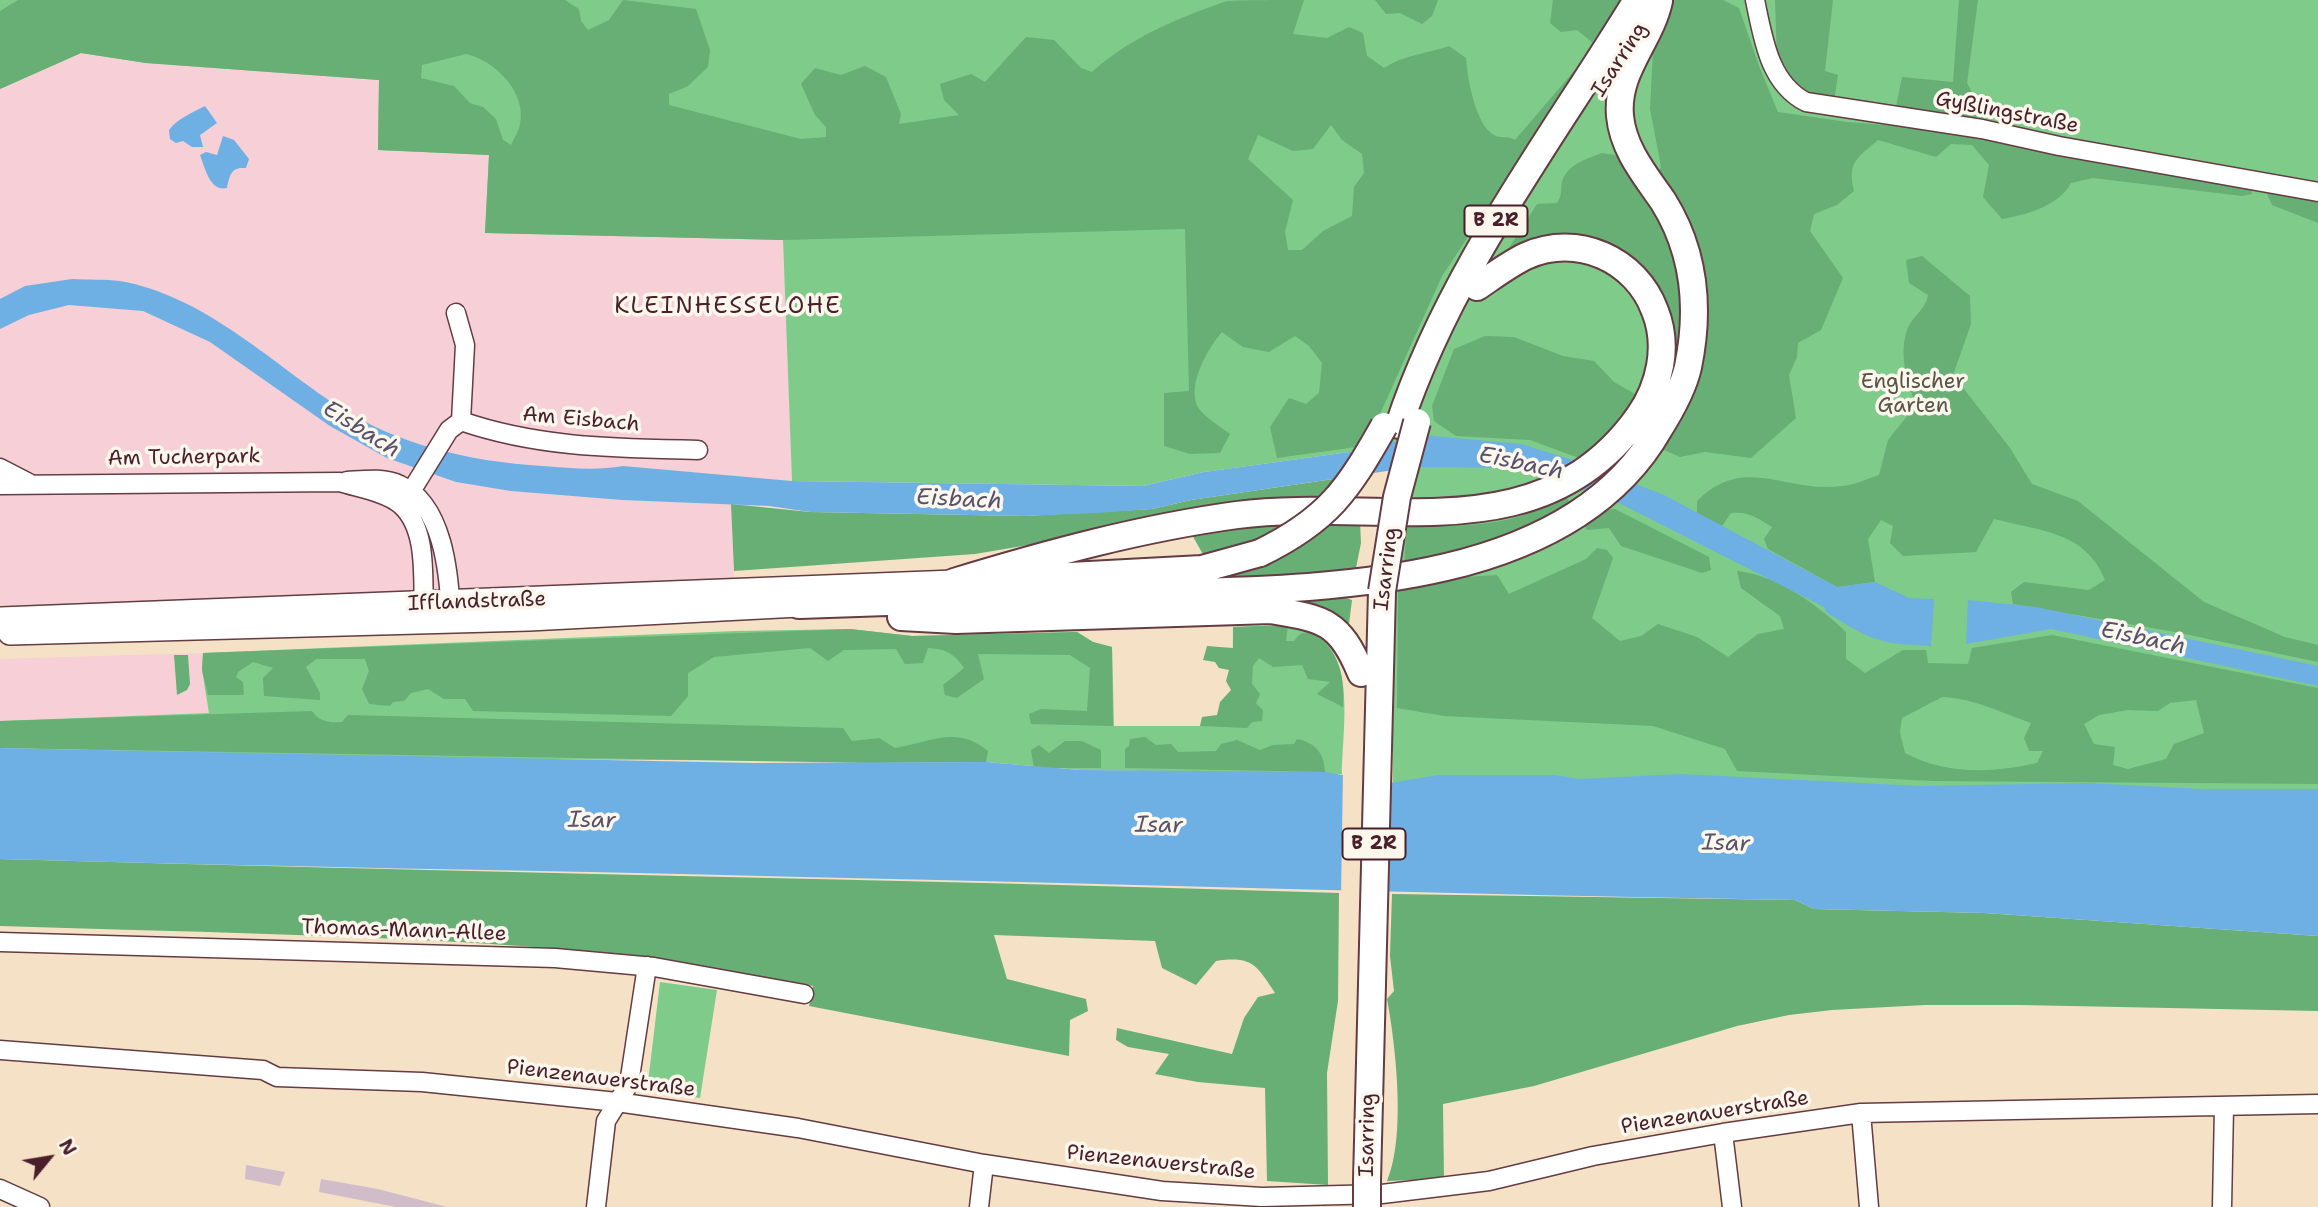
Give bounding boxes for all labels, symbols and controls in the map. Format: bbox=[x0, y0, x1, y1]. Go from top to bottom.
street label: Isarring bbox=[1587, 18, 1653, 102]
street label: Gyßlingstraße bbox=[1933, 87, 2081, 139]
road number: B 2R bbox=[1464, 206, 1528, 236]
district label: KLEINHESSELOHE bbox=[616, 293, 840, 321]
park label: Englischer Garten bbox=[1861, 370, 1965, 420]
water label: Eisbach bbox=[317, 396, 405, 464]
street label: Am Eisbach bbox=[521, 402, 641, 438]
water label: Eisbach bbox=[1476, 442, 1566, 486]
street label: Am Tucherpark bbox=[107, 444, 261, 472]
water label: Eisbach bbox=[915, 484, 1003, 516]
street label: Isarring bbox=[1369, 526, 1405, 612]
street label: Ifflandstraße bbox=[407, 587, 547, 617]
water label: Eisbach bbox=[2098, 617, 2188, 661]
water label: Isar bbox=[568, 807, 616, 835]
water label: Isar bbox=[1135, 812, 1183, 840]
road number: B 2R bbox=[1342, 828, 1406, 860]
water label: Isar bbox=[1701, 829, 1751, 859]
street label: Thomas-Mann-Allee bbox=[301, 915, 507, 947]
street label: Pienzenauerstraße bbox=[505, 1055, 697, 1103]
street label: Pienzenauerstraße bbox=[1619, 1086, 1811, 1140]
street label: Isarring bbox=[1355, 1093, 1381, 1177]
north arrow bbox=[14, 1123, 84, 1193]
text: N bbox=[53, 1134, 82, 1160]
street label: Pienzenauerstraße bbox=[1065, 1141, 1257, 1185]

